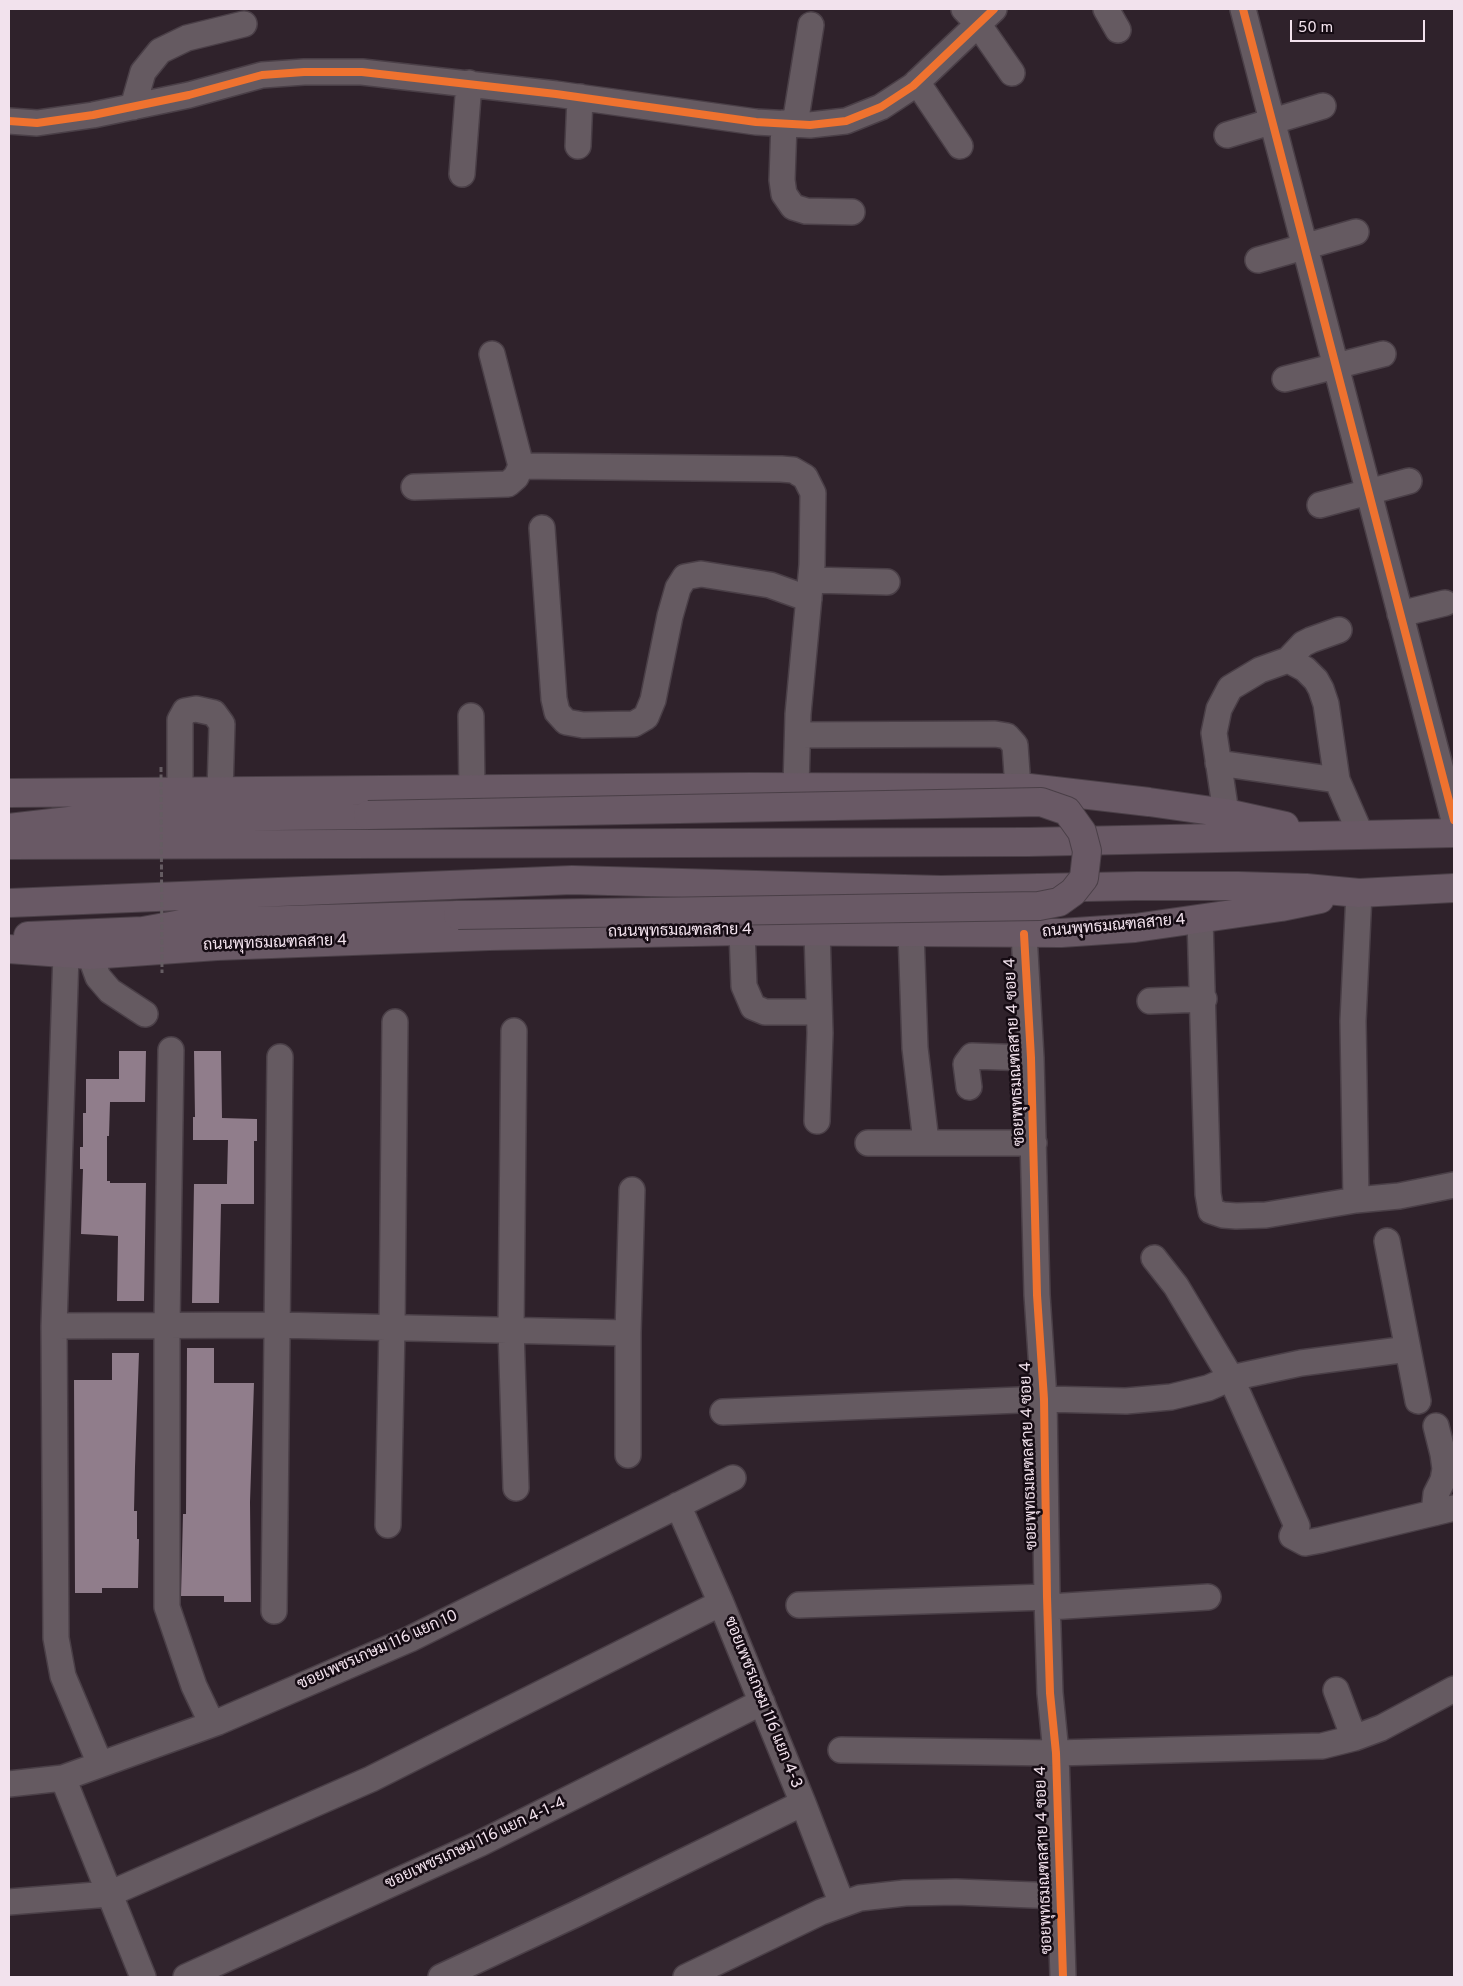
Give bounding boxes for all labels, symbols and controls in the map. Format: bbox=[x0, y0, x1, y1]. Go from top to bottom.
scale bar bbox=[1293, 10, 1428, 42]
text: 50 m bbox=[1298, 19, 1333, 38]
street label: ถนนพุทธมณฑลสาย 4 bbox=[1041, 911, 1187, 943]
street label: ถนนพุทธมณฑลสาย 4 bbox=[608, 921, 752, 943]
street label: ถนนพุทธมณฑลสาย 4 bbox=[203, 932, 347, 956]
street label: ซอยพุทธมณฑลสาย 4 ซอย 4 bbox=[1001, 957, 1031, 1147]
street label: ซอยพุทธมณฑลสาย 4 ซอย 4 bbox=[1017, 1361, 1043, 1551]
street label: ซอยเพชรเกษม 116 แยก 10 bbox=[295, 1607, 461, 1695]
street label: ซอยเพชรเกษม 116 แยก 4-3 bbox=[719, 1614, 805, 1792]
street label: ซอยพุทธมณฑลสาย 4 ซอย 4 bbox=[1032, 1765, 1058, 1955]
street label: ซอยเพชรเกษม 116 แยก 4-1-4 bbox=[383, 1794, 569, 1894]

